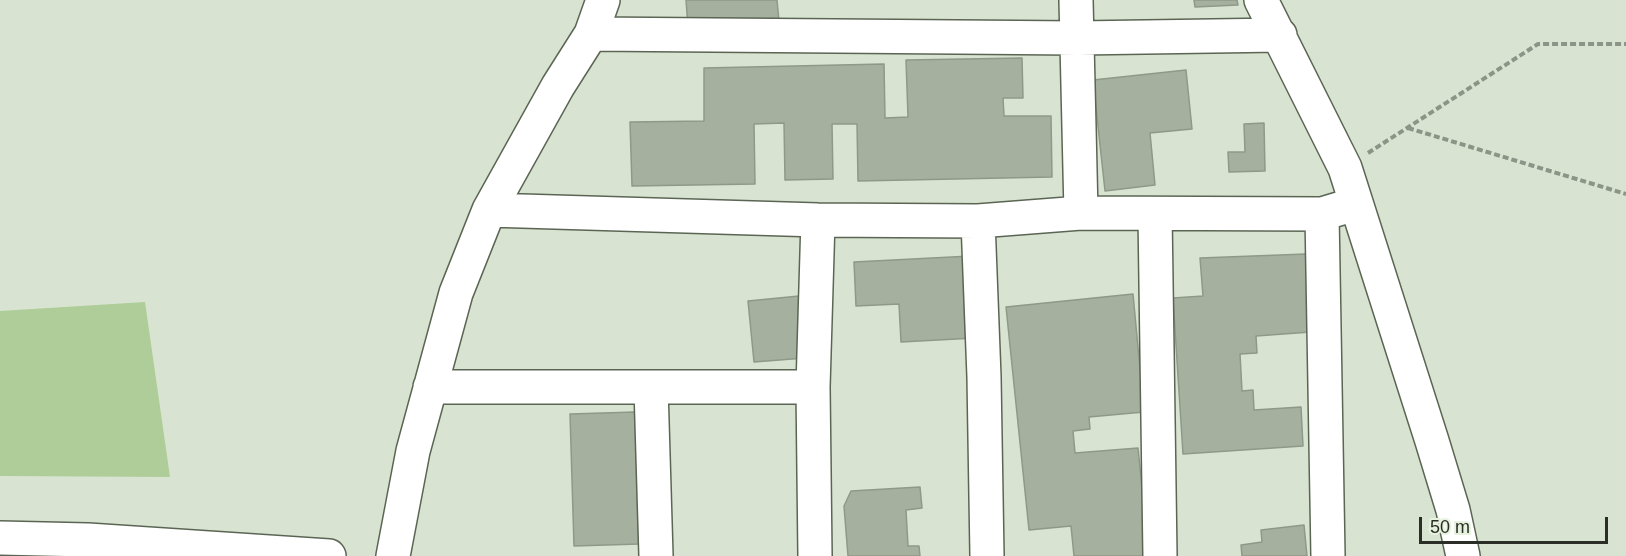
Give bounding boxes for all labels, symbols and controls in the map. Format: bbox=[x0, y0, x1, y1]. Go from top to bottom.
scale bar bbox=[1422, 505, 1611, 543]
text: 50 m bbox=[1430, 517, 1470, 537]

